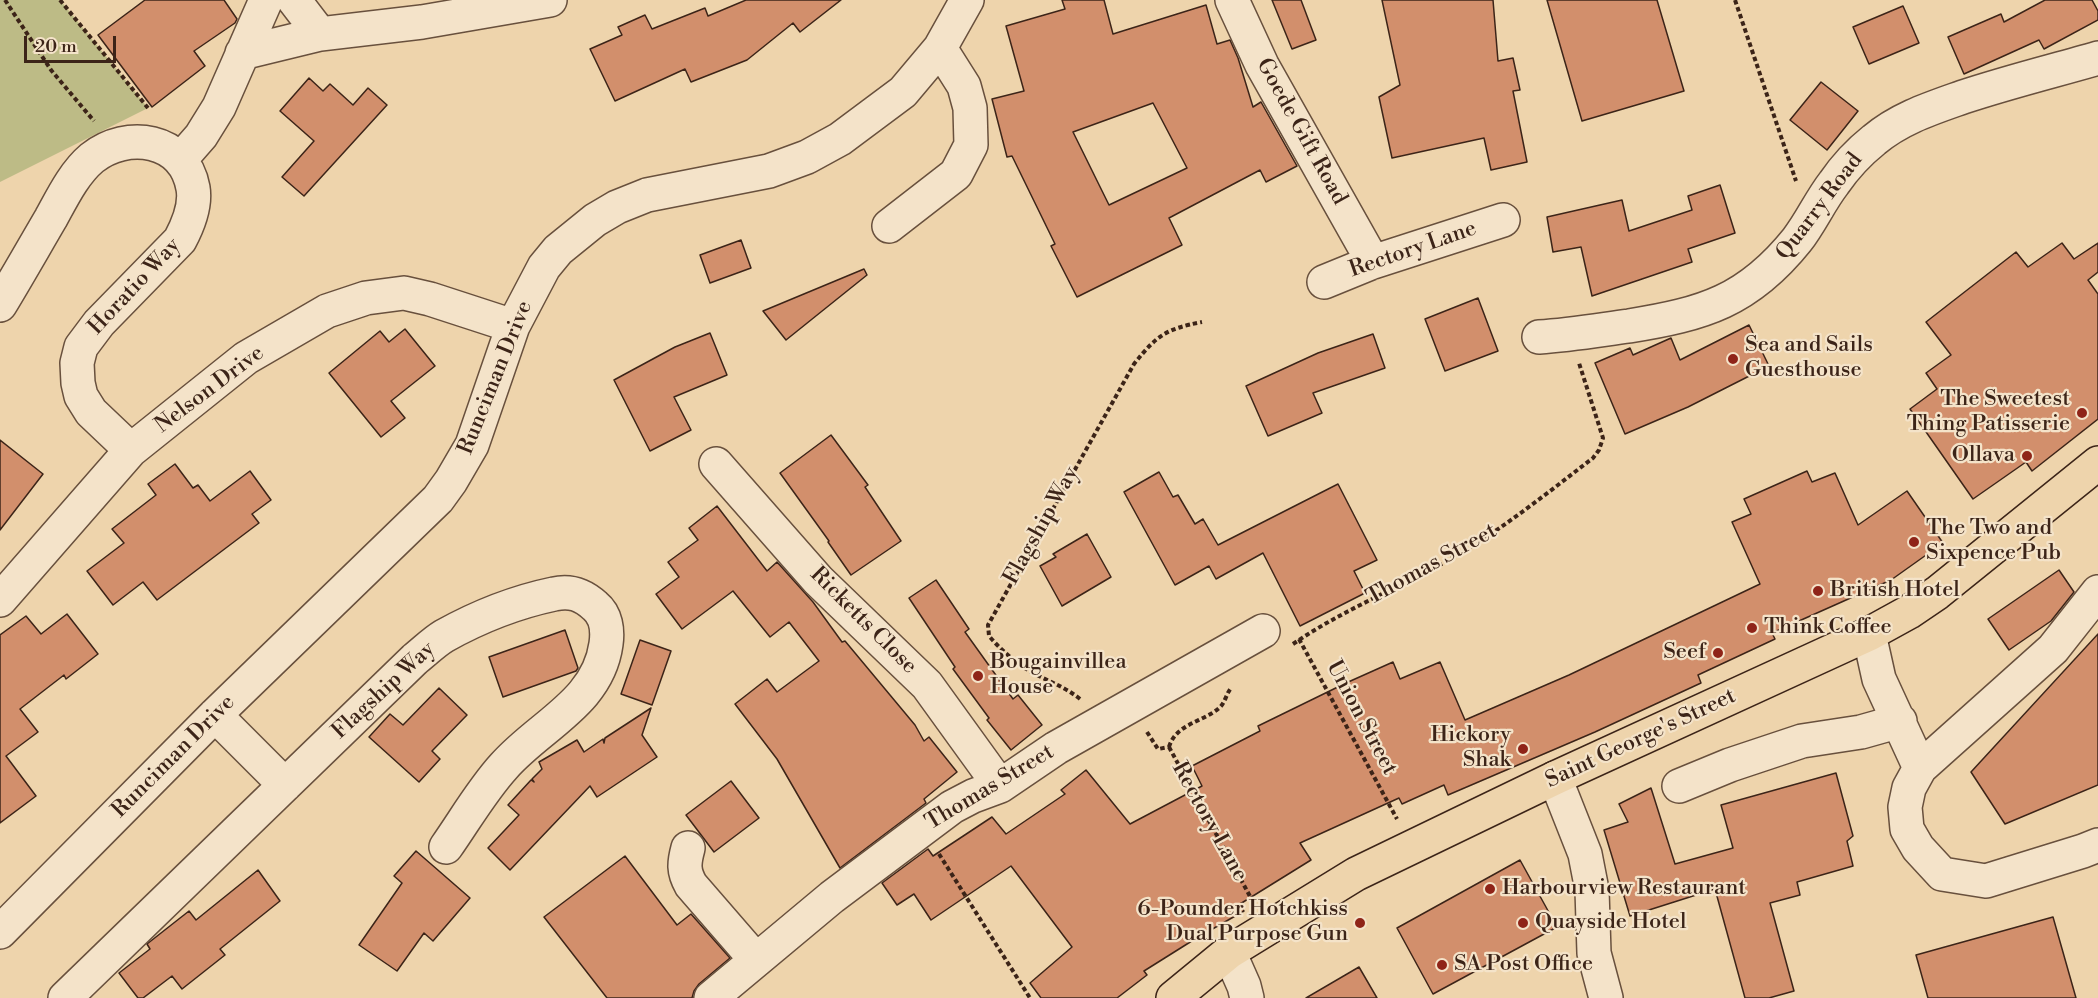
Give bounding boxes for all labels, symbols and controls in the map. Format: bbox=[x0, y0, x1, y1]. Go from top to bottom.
scale bar bbox=[27, 24, 118, 62]
text: 20 m bbox=[35, 35, 77, 58]
street label: Goede Gift Road bbox=[1250, 54, 1352, 210]
street label: Quarry Road bbox=[1771, 148, 1869, 266]
street label: Rectory Lane bbox=[1346, 216, 1480, 284]
street label: Horatio Way bbox=[84, 233, 186, 341]
street label: Runciman Drive bbox=[453, 297, 539, 459]
place label: Sea and Sails Guesthouse bbox=[1745, 333, 1873, 384]
street label: Nelson Drive bbox=[150, 341, 270, 439]
marker: Sea and Sails Guesthouse bbox=[1726, 352, 1740, 366]
place label: The Sweetest Thing Patisserie bbox=[1907, 387, 2070, 439]
marker: The Sweetest Thing Patisserie bbox=[2075, 406, 2089, 420]
place label: Ollava bbox=[1952, 443, 2015, 469]
marker: Ollava bbox=[2020, 449, 2034, 463]
street label: Flagship Way bbox=[999, 462, 1085, 590]
place label: The Two and Sixpence Pub bbox=[1926, 516, 2061, 568]
street label: Thomas Street bbox=[1362, 518, 1502, 612]
marker: The Two and Sixpence Pub bbox=[1907, 535, 1921, 549]
street label: Ricketts Close bbox=[804, 562, 922, 680]
place label: British Hotel bbox=[1830, 578, 1960, 604]
marker: British Hotel bbox=[1811, 584, 1825, 598]
place label: Think Coffee bbox=[1764, 615, 1892, 641]
marker: Think Coffee bbox=[1745, 621, 1759, 635]
street label: Flagship Way bbox=[327, 637, 441, 745]
place label: Seef bbox=[1663, 640, 1706, 666]
marker: Seef bbox=[1711, 646, 1725, 660]
place label: Bougainvillea House bbox=[990, 650, 1127, 702]
street label: Union Street bbox=[1320, 656, 1402, 780]
marker: Bougainvillea House bbox=[971, 669, 985, 683]
street label: Saint George's Street bbox=[1542, 683, 1740, 795]
street label: Runciman Drive bbox=[107, 690, 241, 824]
place label: Hickory Shak bbox=[1430, 723, 1511, 774]
street label: Thomas Street bbox=[921, 739, 1059, 837]
marker: Hickory Shak bbox=[1516, 742, 1530, 756]
street label: Rectory Lane bbox=[1165, 758, 1253, 886]
place label: Harbourview Restaurant bbox=[1502, 876, 1746, 902]
marker: Harbourview Restaurant bbox=[1483, 882, 1497, 896]
place label: 6-Pounder Hotchkiss Dual Purpose Gun bbox=[1137, 897, 1348, 948]
place label: Quayside Hotel bbox=[1535, 910, 1686, 936]
marker: 6-Pounder Hotchkiss Dual Purpose Gun bbox=[1353, 916, 1367, 930]
marker: Quayside Hotel bbox=[1516, 916, 1530, 930]
place label: SA Post Office bbox=[1454, 952, 1593, 978]
marker: SA Post Office bbox=[1435, 958, 1449, 972]

